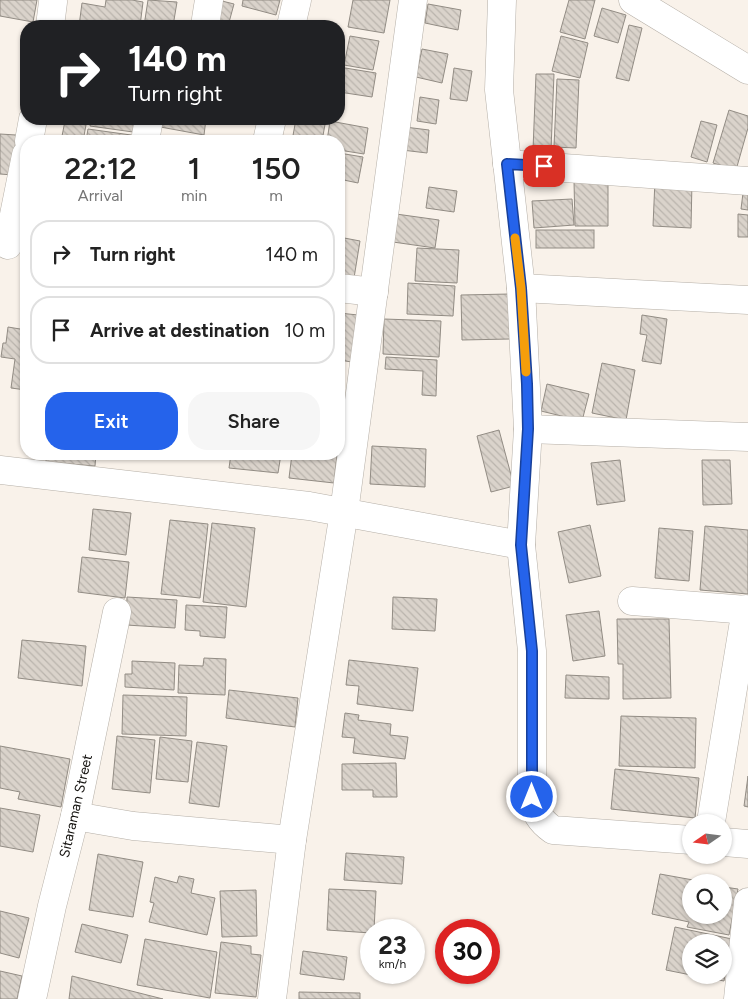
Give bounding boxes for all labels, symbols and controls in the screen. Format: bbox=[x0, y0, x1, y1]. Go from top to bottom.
text: 140 m bbox=[128, 38, 226, 80]
icon: right bbox=[45, 40, 110, 105]
text: Turn right bbox=[128, 80, 223, 107]
pin bbox=[523, 145, 565, 187]
text: 22:12 bbox=[64, 150, 137, 187]
text: 1 bbox=[188, 150, 200, 187]
text: 150 bbox=[251, 150, 301, 187]
icon: arrive bbox=[530, 152, 558, 180]
text: Arrival bbox=[78, 186, 123, 205]
text: min bbox=[181, 186, 207, 205]
text: m bbox=[269, 186, 283, 205]
icon: right bbox=[47, 240, 75, 268]
text: Turn right bbox=[90, 243, 176, 266]
text: 140 m bbox=[265, 243, 318, 266]
icon: arrive bbox=[47, 316, 75, 344]
text: Arrive at destination bbox=[90, 319, 269, 342]
text: 10 m bbox=[284, 319, 325, 342]
button: Exit bbox=[45, 392, 178, 450]
button: Share bbox=[188, 392, 320, 450]
street label: Sitaraman Street bbox=[56, 753, 96, 859]
position arrow bbox=[505, 770, 557, 822]
north arrow bbox=[682, 814, 732, 864]
map controls bbox=[682, 814, 732, 984]
button: search bbox=[682, 874, 732, 924]
speed limit sign: 30 bbox=[435, 919, 500, 984]
text: 23 bbox=[378, 930, 407, 960]
button: layers bbox=[682, 934, 732, 984]
text: km/h bbox=[379, 957, 406, 971]

